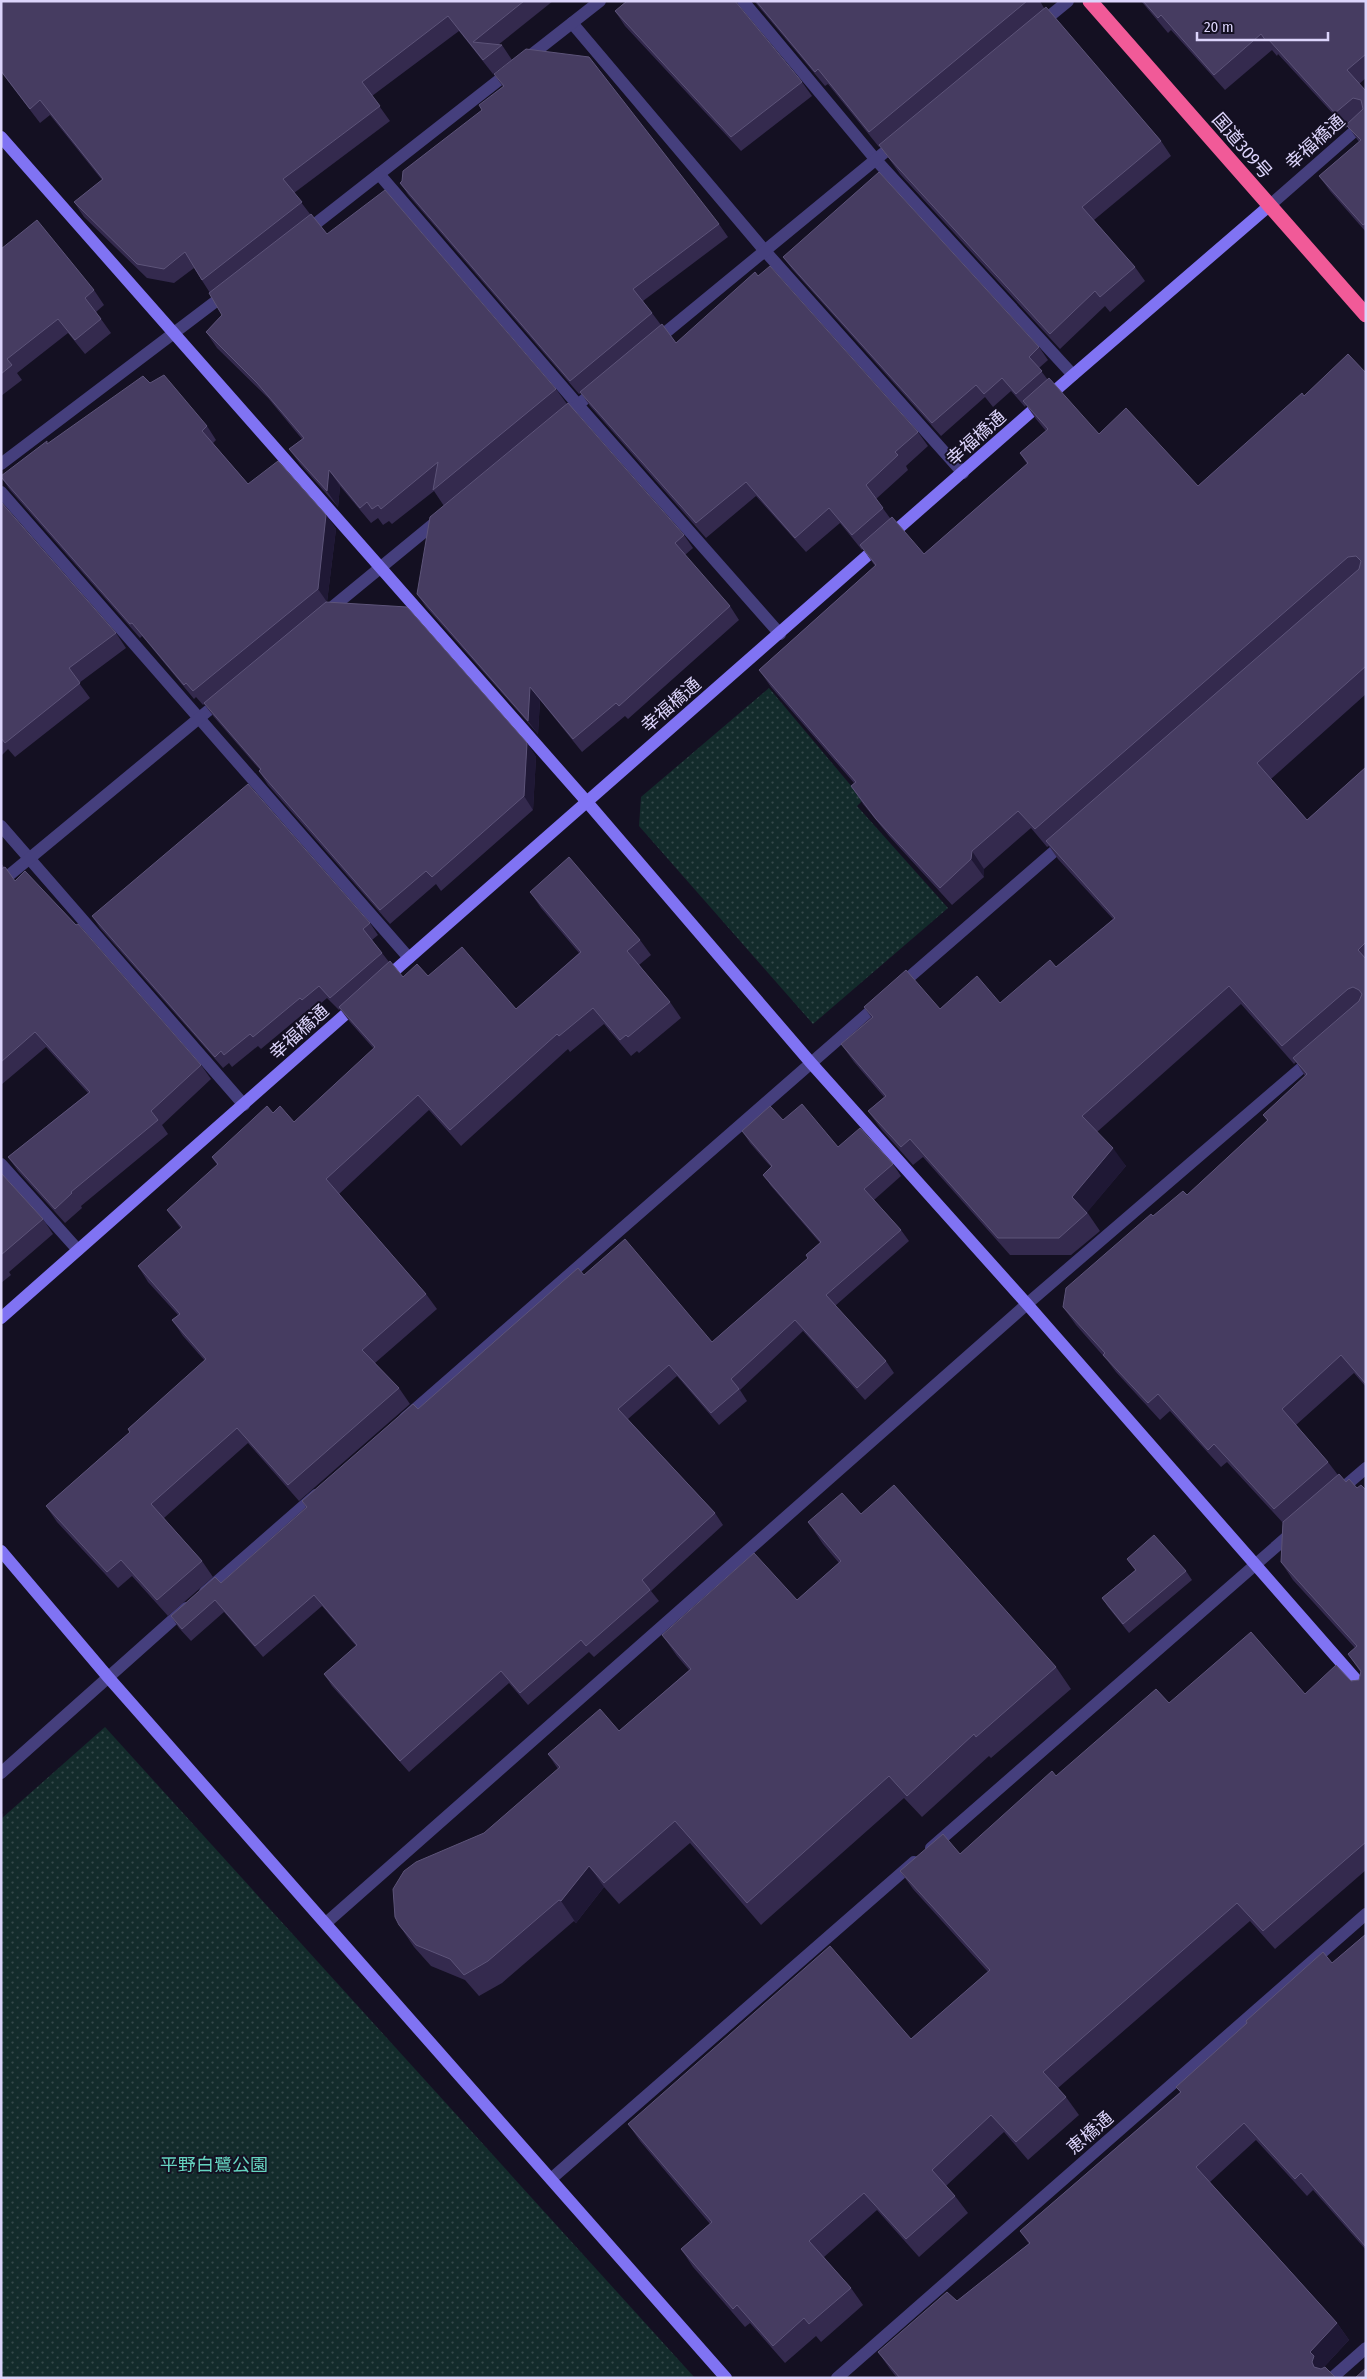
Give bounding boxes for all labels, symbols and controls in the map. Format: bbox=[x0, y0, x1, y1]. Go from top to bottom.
scale bar bbox=[1197, 10, 1328, 42]
text: 20 m bbox=[1204, 18, 1234, 36]
street label: 国道309号 bbox=[1207, 109, 1277, 183]
street label: 幸福橋通 bbox=[1281, 110, 1349, 174]
street label: 幸福橋通 bbox=[942, 406, 1010, 470]
street label: 幸福橋通 bbox=[637, 673, 705, 737]
street label: 幸福橋通 bbox=[265, 1000, 333, 1064]
street label: 恵橋通 bbox=[1062, 2107, 1118, 2159]
park label: 平野白鷺公園 bbox=[160, 2154, 268, 2176]

